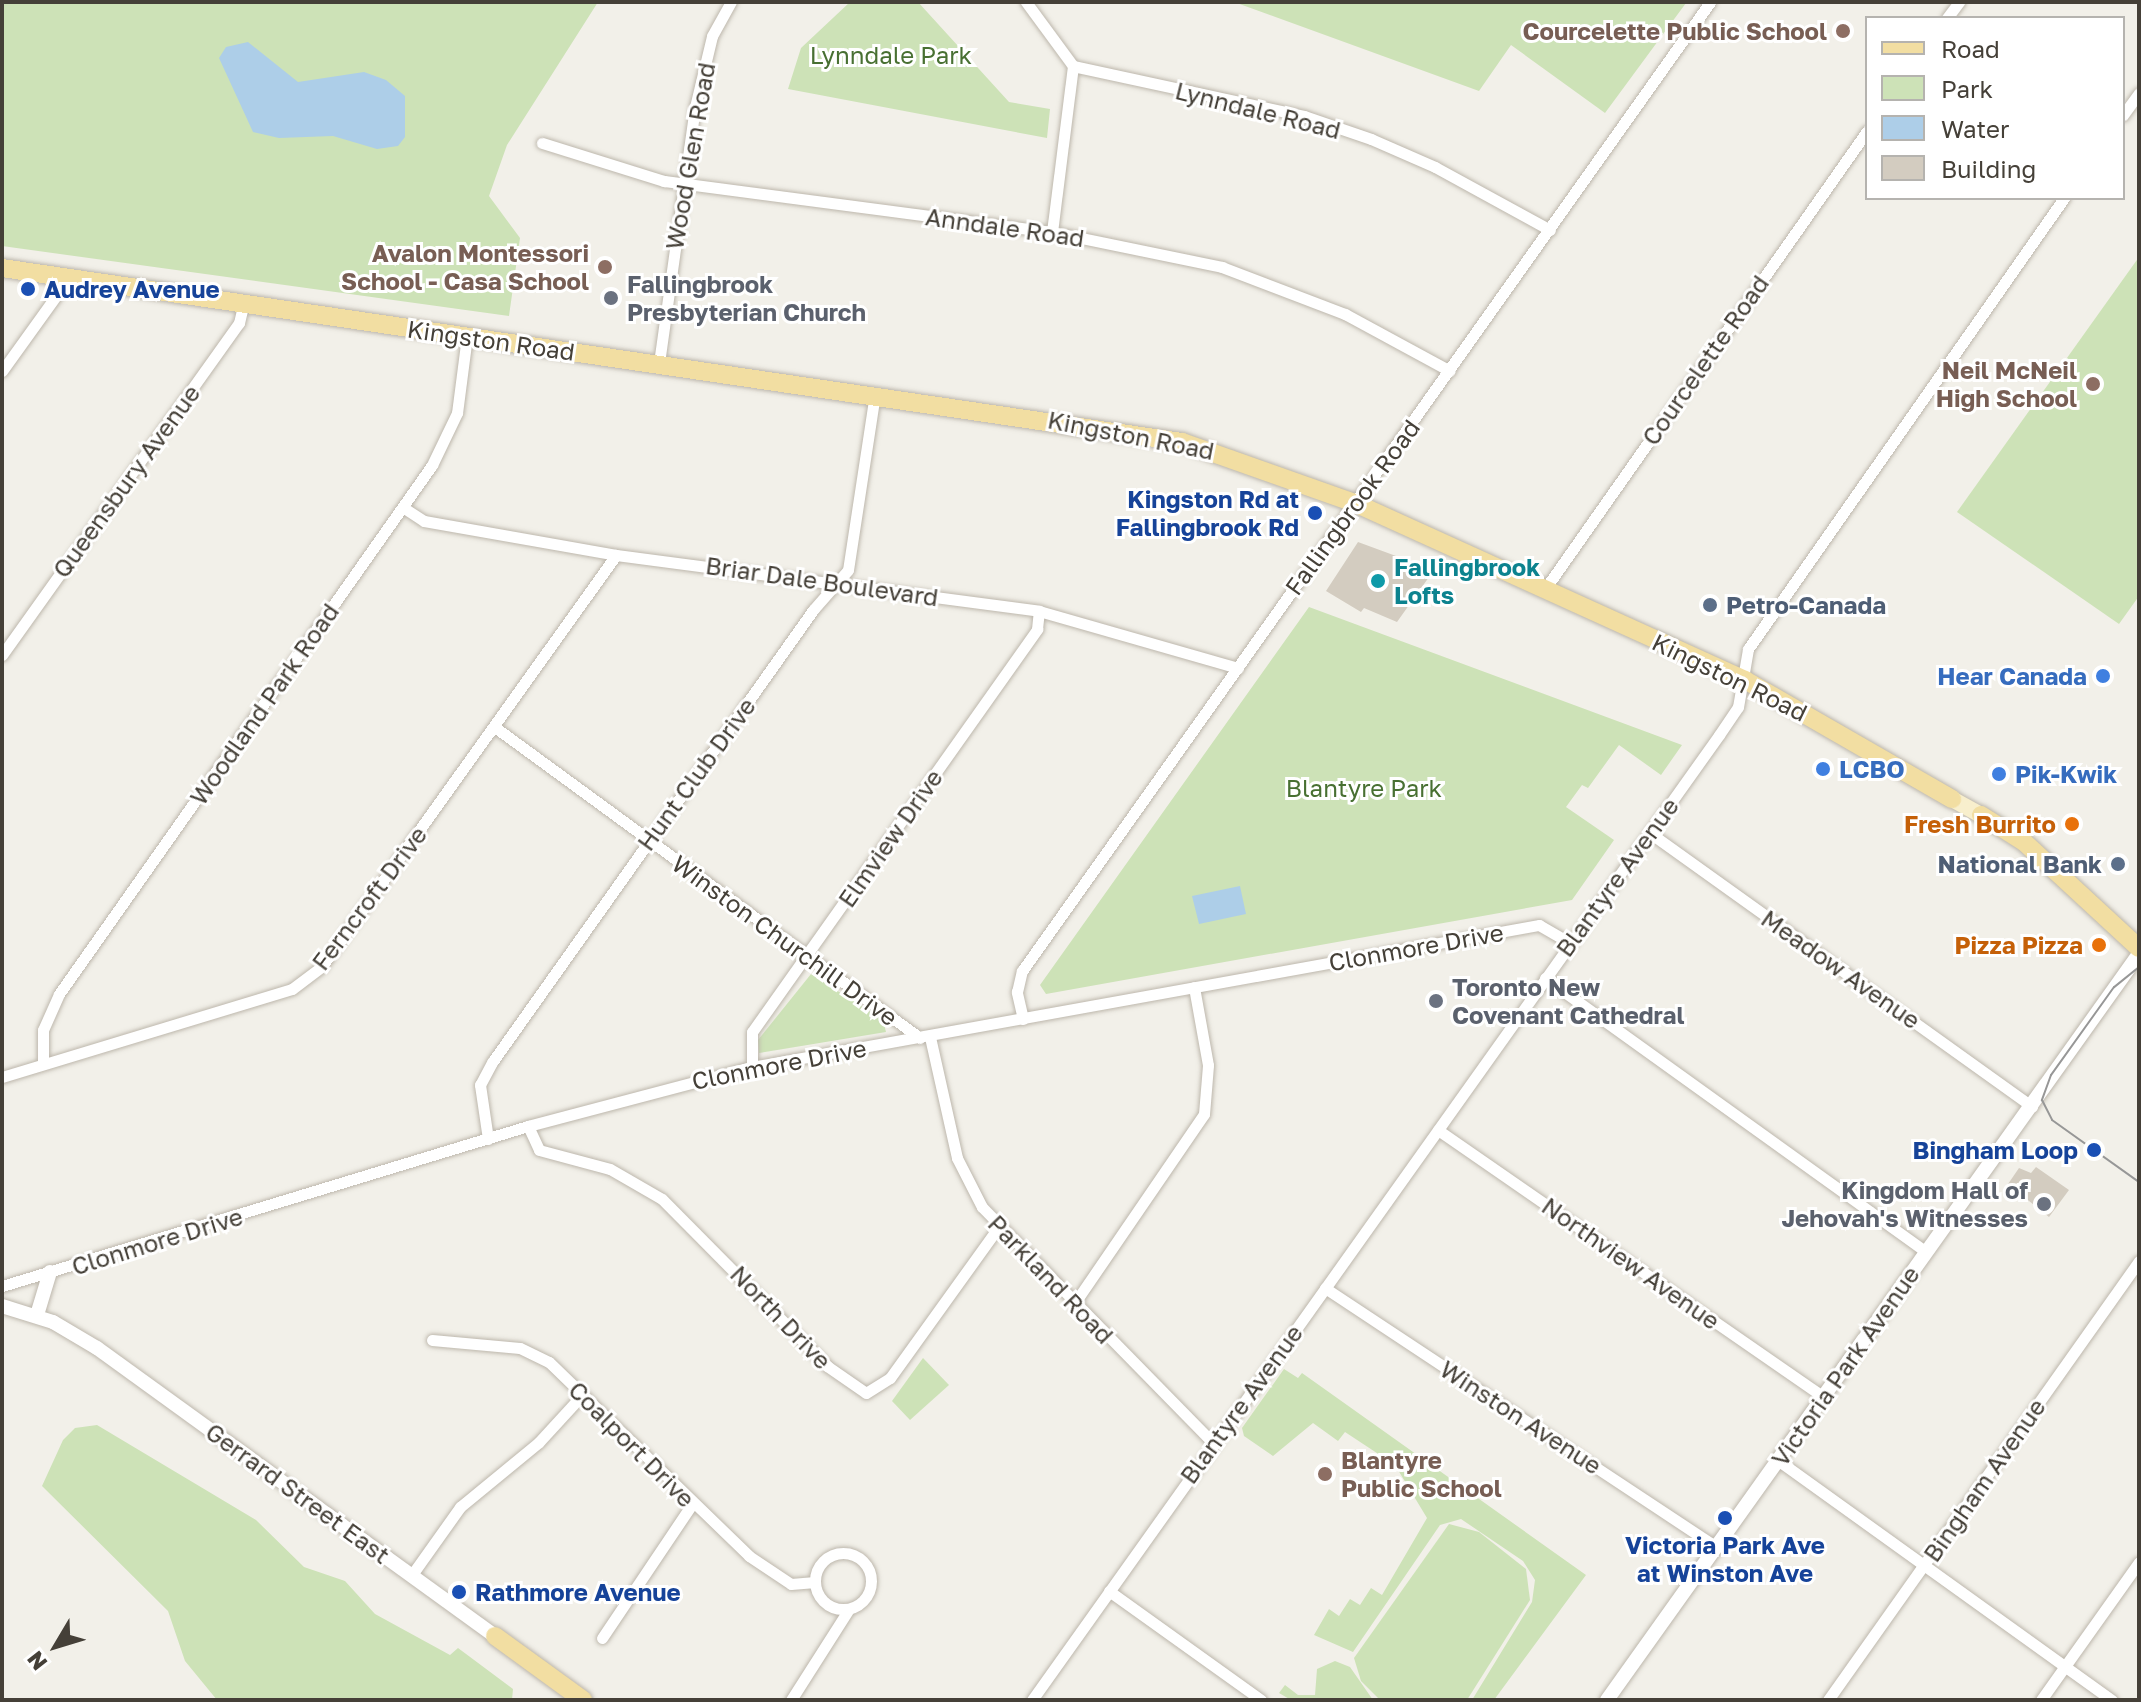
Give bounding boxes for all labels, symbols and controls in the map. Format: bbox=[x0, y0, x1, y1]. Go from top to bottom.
legend bbox=[1865, 16, 2125, 200]
place label: Courcelette Public School bbox=[1522, 17, 1827, 45]
marker: Courcelette Public School bbox=[1834, 22, 1852, 40]
text: Road bbox=[1941, 34, 2000, 63]
park label: Lynndale Park bbox=[810, 41, 972, 69]
street label: Wood Glen Road bbox=[659, 60, 721, 252]
text: Park bbox=[1941, 74, 1993, 103]
street label: Lynndale Road bbox=[1172, 76, 1344, 144]
text: Water bbox=[1941, 114, 2009, 143]
text: Building bbox=[1941, 154, 2036, 183]
street label: Anndale Road bbox=[924, 202, 1086, 252]
place label: Avalon Montessori School - Casa School bbox=[341, 239, 589, 295]
marker: Avalon Montessori School - Casa School bbox=[596, 258, 614, 276]
place label: Fallingbrook Presbyterian Church bbox=[627, 270, 866, 326]
street label: Courcelette Road bbox=[1636, 270, 1774, 450]
place label: Audrey Avenue bbox=[44, 275, 220, 303]
marker: Audrey Avenue bbox=[19, 280, 37, 298]
marker: Fallingbrook Presbyterian Church bbox=[602, 289, 620, 307]
street label: Kingston Road bbox=[405, 314, 577, 366]
place label: Neil McNeil High School bbox=[1936, 356, 2077, 412]
marker: Neil McNeil High School bbox=[2084, 375, 2102, 393]
street label: Queensbury Avenue bbox=[46, 379, 206, 583]
street label: Kingston Road bbox=[1045, 405, 1217, 465]
street label: Fallingbrook Road bbox=[1279, 414, 1425, 600]
place label: Kingston Rd at Fallingbrook Rd bbox=[1116, 485, 1299, 541]
marker: Kingston Rd at Fallingbrook Rd bbox=[1306, 504, 1324, 522]
street label: Briar Dale Boulevard bbox=[704, 550, 940, 612]
place label: Fallingbrook Lofts bbox=[1394, 553, 1540, 609]
marker: Fallingbrook Lofts bbox=[1369, 572, 1387, 590]
place label: Petro-Canada bbox=[1726, 591, 1886, 619]
marker: Petro-Canada bbox=[1701, 596, 1719, 614]
street label: Woodland Park Road bbox=[184, 598, 344, 810]
street label: Kingston Road bbox=[1648, 627, 1812, 727]
place label: Hear Canada bbox=[1937, 662, 2087, 690]
marker: Hear Canada bbox=[2094, 667, 2112, 685]
street label: Hunt Club Drive bbox=[631, 692, 761, 856]
place label: LCBO bbox=[1839, 755, 1905, 783]
marker: LCBO bbox=[1814, 760, 1832, 778]
place label: Pik-Kwik bbox=[2015, 760, 2117, 788]
street label: Elmview Drive bbox=[832, 764, 948, 912]
marker: Pik-Kwik bbox=[1990, 765, 2008, 783]
park label: Blantyre Park bbox=[1286, 774, 1442, 802]
street label: Blantyre Avenue bbox=[1550, 792, 1684, 962]
place label: Fresh Burrito bbox=[1904, 810, 2056, 838]
marker: Fresh Burrito bbox=[2063, 815, 2081, 833]
street label: Ferncroft Drive bbox=[306, 820, 432, 976]
street label: Winston Churchill Drive bbox=[667, 849, 903, 1031]
place label: National Bank bbox=[1938, 850, 2102, 878]
marker: National Bank bbox=[2109, 855, 2127, 873]
street label: Meadow Avenue bbox=[1756, 904, 1926, 1034]
street label: Clonmore Drive bbox=[1326, 917, 1506, 977]
place label: Pizza Pizza bbox=[1954, 931, 2083, 959]
marker: Pizza Pizza bbox=[2090, 936, 2108, 954]
place label: Toronto New Covenant Cathedral bbox=[1452, 973, 1685, 1029]
marker: Toronto New Covenant Cathedral bbox=[1427, 992, 1445, 1010]
street label: Clonmore Drive bbox=[689, 1033, 869, 1095]
place label: Bingham Loop bbox=[1913, 1136, 2078, 1164]
marker: Bingham Loop bbox=[2085, 1141, 2103, 1159]
place label: Kingdom Hall of Jehovah's Witnesses bbox=[1781, 1176, 2028, 1232]
street label: Northview Avenue bbox=[1537, 1191, 1725, 1335]
marker: Kingdom Hall of Jehovah's Witnesses bbox=[2035, 1195, 2053, 1213]
street label: Clonmore Drive bbox=[68, 1201, 246, 1281]
street label: Parkland Road bbox=[982, 1209, 1120, 1349]
street label: North Drive bbox=[725, 1259, 837, 1375]
street label: Victoria Park Avenue bbox=[1765, 1260, 1925, 1472]
street label: Blantyre Avenue bbox=[1174, 1319, 1308, 1489]
street label: Winston Avenue bbox=[1435, 1354, 1607, 1480]
street label: Coalport Drive bbox=[563, 1375, 701, 1513]
street label: Bingham Avenue bbox=[1917, 1393, 2051, 1567]
street label: Gerrard Street East bbox=[201, 1417, 395, 1569]
place label: Blantyre Public School bbox=[1341, 1446, 1502, 1502]
marker: Blantyre Public School bbox=[1316, 1465, 1334, 1483]
marker: Victoria Park Ave at Winston Ave bbox=[1716, 1509, 1734, 1527]
place label: Victoria Park Ave at Winston Ave bbox=[1625, 1531, 1825, 1587]
place label: Rathmore Avenue bbox=[475, 1578, 681, 1606]
marker: Rathmore Avenue bbox=[450, 1583, 468, 1601]
north arrow bbox=[16, 1606, 96, 1686]
text: N bbox=[21, 1646, 52, 1676]

